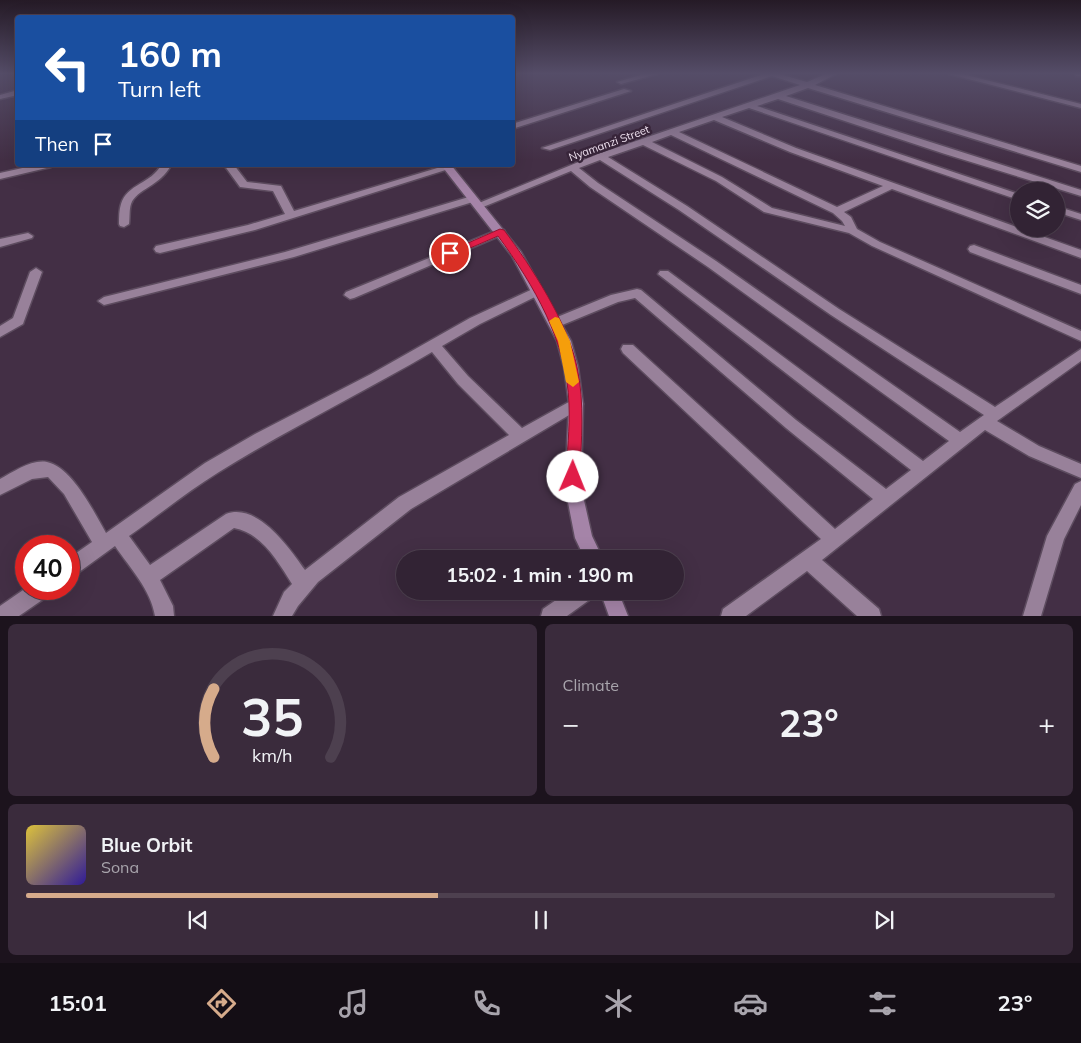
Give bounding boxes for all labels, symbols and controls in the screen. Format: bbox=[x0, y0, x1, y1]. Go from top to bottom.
text: 160 m bbox=[118, 32, 222, 76]
icon: left bbox=[35, 35, 100, 100]
text: Turn left bbox=[118, 75, 201, 103]
street label: Nyamanzi Street bbox=[567, 122, 651, 164]
icon: arrive bbox=[89, 130, 117, 158]
text: Then bbox=[35, 132, 79, 156]
map controls bbox=[1010, 182, 1065, 237]
button: layers bbox=[1010, 182, 1065, 237]
pin bbox=[429, 232, 471, 274]
icon: arrive bbox=[436, 239, 464, 267]
position arrow bbox=[546, 450, 598, 502]
speed limit sign: 40 bbox=[15, 535, 80, 600]
text: 15:02 · 1 min · 190 m bbox=[446, 563, 634, 587]
text: Climate bbox=[563, 675, 619, 695]
text: 35 bbox=[241, 684, 303, 749]
text: 23° bbox=[779, 699, 839, 747]
text: − bbox=[563, 706, 579, 741]
text: + bbox=[1038, 706, 1055, 741]
text: km/h bbox=[252, 744, 292, 766]
text: Blue Orbit bbox=[101, 833, 192, 857]
text: Sona bbox=[101, 857, 139, 877]
icon: previous bbox=[184, 906, 212, 934]
icon: pause bbox=[527, 906, 555, 934]
icon: next bbox=[870, 906, 898, 934]
icon: directions bbox=[204, 986, 239, 1021]
icon: music bbox=[336, 986, 371, 1021]
icon: phone bbox=[469, 986, 504, 1021]
icon: climate bbox=[601, 986, 636, 1021]
icon: car bbox=[733, 986, 768, 1021]
icon: filters bbox=[865, 986, 900, 1021]
text: 15:01 bbox=[49, 989, 107, 1017]
text: 23° bbox=[998, 989, 1032, 1017]

